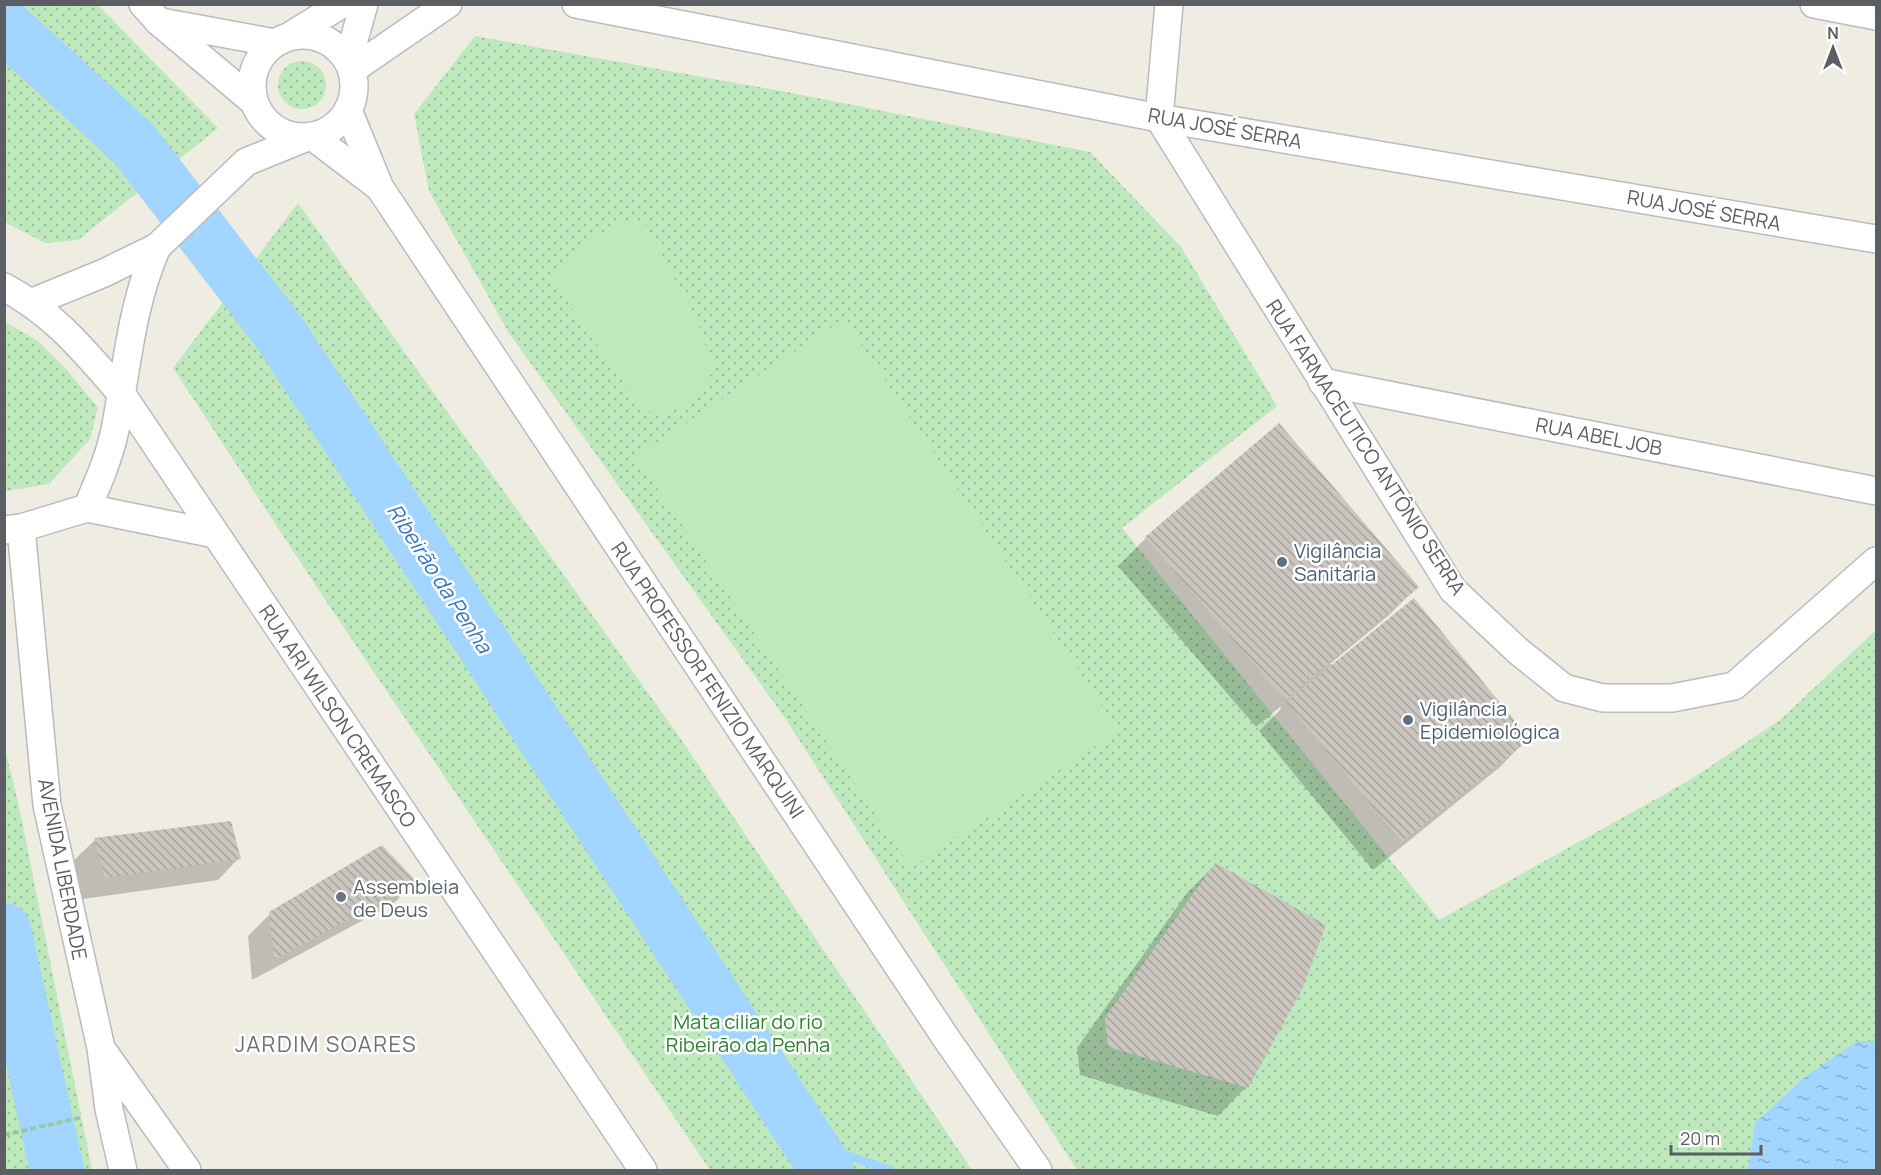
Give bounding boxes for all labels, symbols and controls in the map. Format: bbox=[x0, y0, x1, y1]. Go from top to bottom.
north arrow bbox=[1803, 18, 1863, 78]
text: N bbox=[1827, 22, 1839, 44]
street label: RUA JOSÉ SERRA bbox=[1146, 101, 1304, 155]
street label: RUA JOSÉ SERRA bbox=[1625, 183, 1783, 237]
street label: RUA FARMACEUTICO ANTÔNIO SERRA bbox=[1260, 294, 1472, 600]
street label: RUA ABEL JOB bbox=[1533, 411, 1665, 461]
water label: Ribeirão da Penha bbox=[381, 498, 499, 659]
street label: RUA PROFESSOR FENIZIO MARQUINI bbox=[605, 537, 811, 823]
place label: Vigilância Sanitária bbox=[1294, 537, 1381, 587]
marker: Vigilância Sanitária bbox=[1275, 555, 1289, 569]
street label: RUA ARI WILSON CREMASCO bbox=[253, 599, 423, 833]
place label: Vigilância Epidemiológica bbox=[1420, 695, 1560, 745]
marker: Vigilância Epidemiológica bbox=[1401, 713, 1415, 727]
street label: AVENIDA LIBERDADE bbox=[32, 776, 94, 962]
place label: Assembleia de Deus bbox=[353, 873, 459, 923]
marker: Assembleia de Deus bbox=[334, 890, 348, 904]
park label: Mata ciliar do rio Ribeirão da Penha bbox=[666, 1008, 830, 1058]
district label: JARDIM SOARES bbox=[235, 1029, 417, 1059]
scale bar bbox=[1671, 1118, 1761, 1156]
text: 20 m bbox=[1680, 1126, 1720, 1150]

